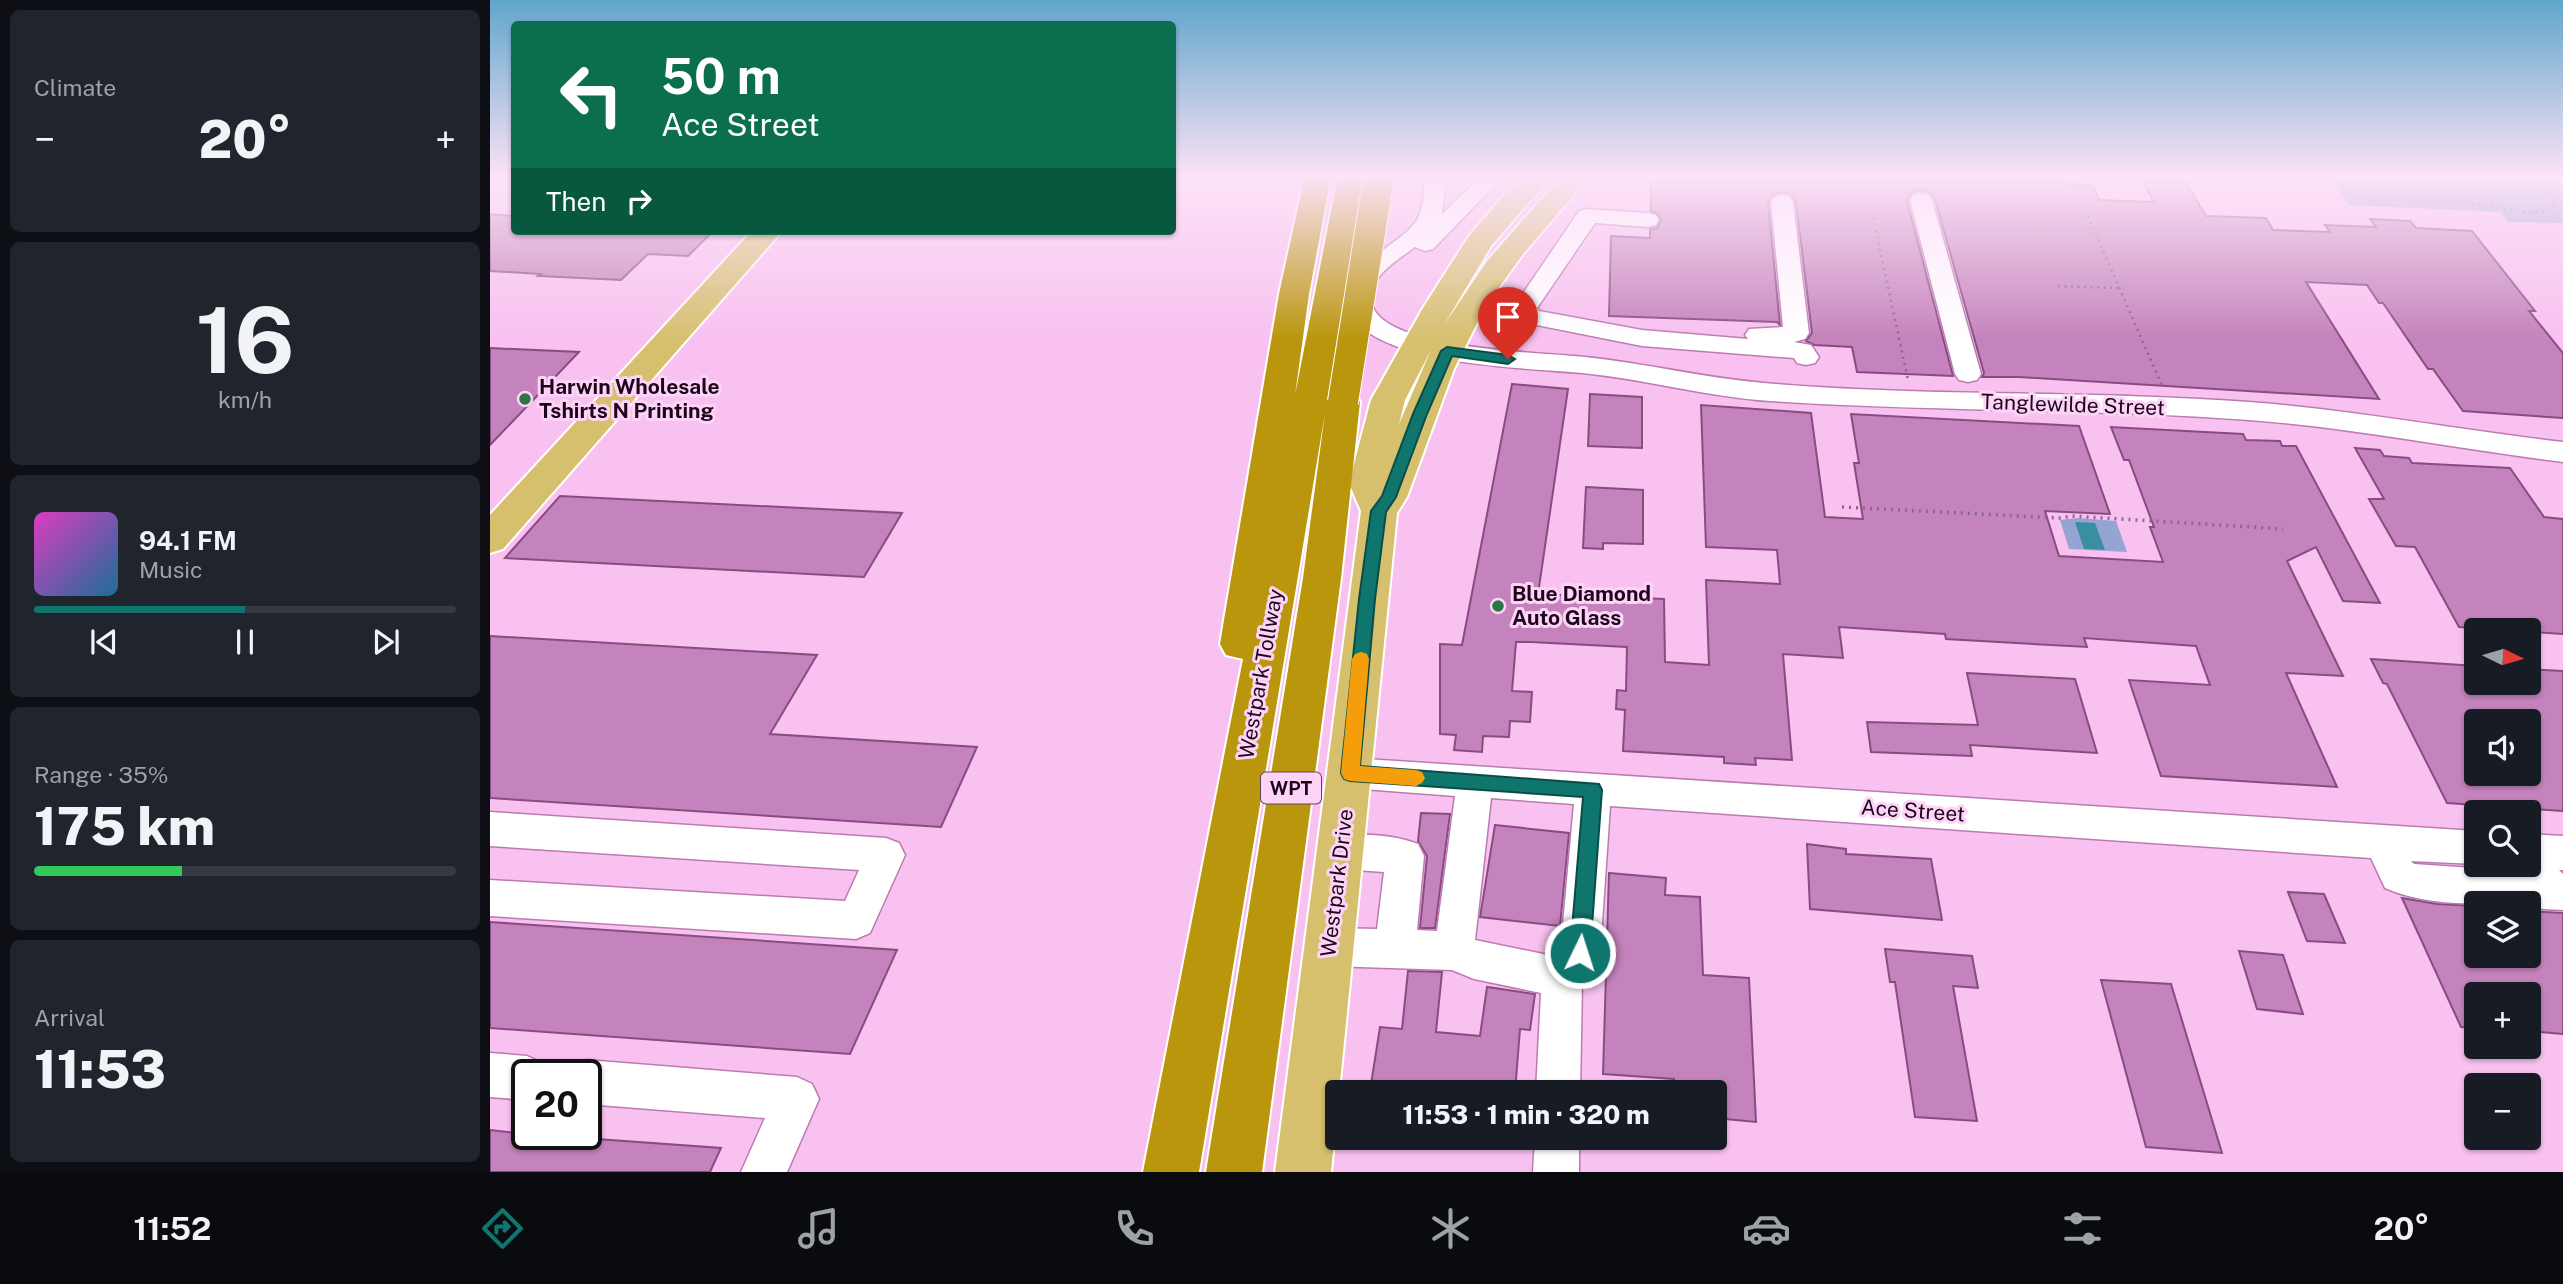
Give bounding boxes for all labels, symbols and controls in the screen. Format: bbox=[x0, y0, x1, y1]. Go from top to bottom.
text: 50 m bbox=[661, 47, 781, 105]
icon: left bbox=[546, 49, 637, 140]
text: Climate bbox=[34, 74, 116, 101]
text: Ace Street bbox=[661, 106, 820, 143]
text: 20° bbox=[198, 109, 292, 170]
text: − bbox=[34, 117, 55, 162]
text: + bbox=[435, 117, 456, 162]
icon: right bbox=[620, 182, 658, 220]
text: Then bbox=[546, 186, 606, 217]
text: 16 bbox=[195, 287, 295, 393]
pin bbox=[1478, 287, 1538, 359]
icon: arrive bbox=[1489, 298, 1527, 336]
place label: Harwin Wholesale Tshirts N Printing bbox=[539, 374, 720, 423]
text: km/h bbox=[218, 386, 272, 413]
street label: Tanglewilde Street bbox=[1981, 389, 2165, 420]
marker: Harwin Wholesale Tshirts N Printing bbox=[517, 391, 533, 407]
text: 94.1 FM bbox=[139, 525, 237, 556]
text: Music bbox=[139, 556, 203, 583]
place label: Blue Diamond Auto Glass bbox=[1512, 581, 1651, 630]
street label: Westpark Tollway bbox=[1233, 587, 1288, 761]
marker: Blue Diamond Auto Glass bbox=[1490, 598, 1506, 614]
north arrow bbox=[2464, 618, 2541, 695]
map controls bbox=[2464, 618, 2541, 1150]
icon: previous bbox=[85, 623, 123, 661]
icon: pause bbox=[226, 623, 264, 661]
icon: next bbox=[367, 623, 405, 661]
button: sound bbox=[2464, 709, 2541, 786]
text: Range · 35% bbox=[34, 761, 168, 788]
road number: WPT bbox=[1261, 772, 1321, 804]
street label: Ace Street bbox=[1860, 794, 1966, 827]
text: 175 km bbox=[34, 796, 215, 857]
button: search bbox=[2464, 800, 2541, 877]
street label: Westpark Drive bbox=[1315, 808, 1358, 958]
button: layers bbox=[2464, 891, 2541, 968]
position arrow bbox=[1543, 916, 1617, 990]
button: + bbox=[2464, 982, 2541, 1059]
text: Arrival bbox=[34, 1004, 105, 1031]
text: 11:53 bbox=[34, 1039, 166, 1100]
speed limit sign: 20 bbox=[511, 1059, 602, 1150]
button: − bbox=[2464, 1073, 2541, 1150]
text: 11:53 · 1 min · 320 m bbox=[1402, 1099, 1650, 1130]
icon: directions bbox=[478, 1204, 527, 1253]
icon: music bbox=[794, 1204, 843, 1253]
icon: phone bbox=[1110, 1204, 1159, 1253]
icon: climate bbox=[1426, 1204, 1475, 1253]
icon: car bbox=[1742, 1204, 1791, 1253]
icon: filters bbox=[2058, 1204, 2107, 1253]
text: 11:52 bbox=[133, 1210, 211, 1247]
text: 20° bbox=[2373, 1210, 2430, 1247]

